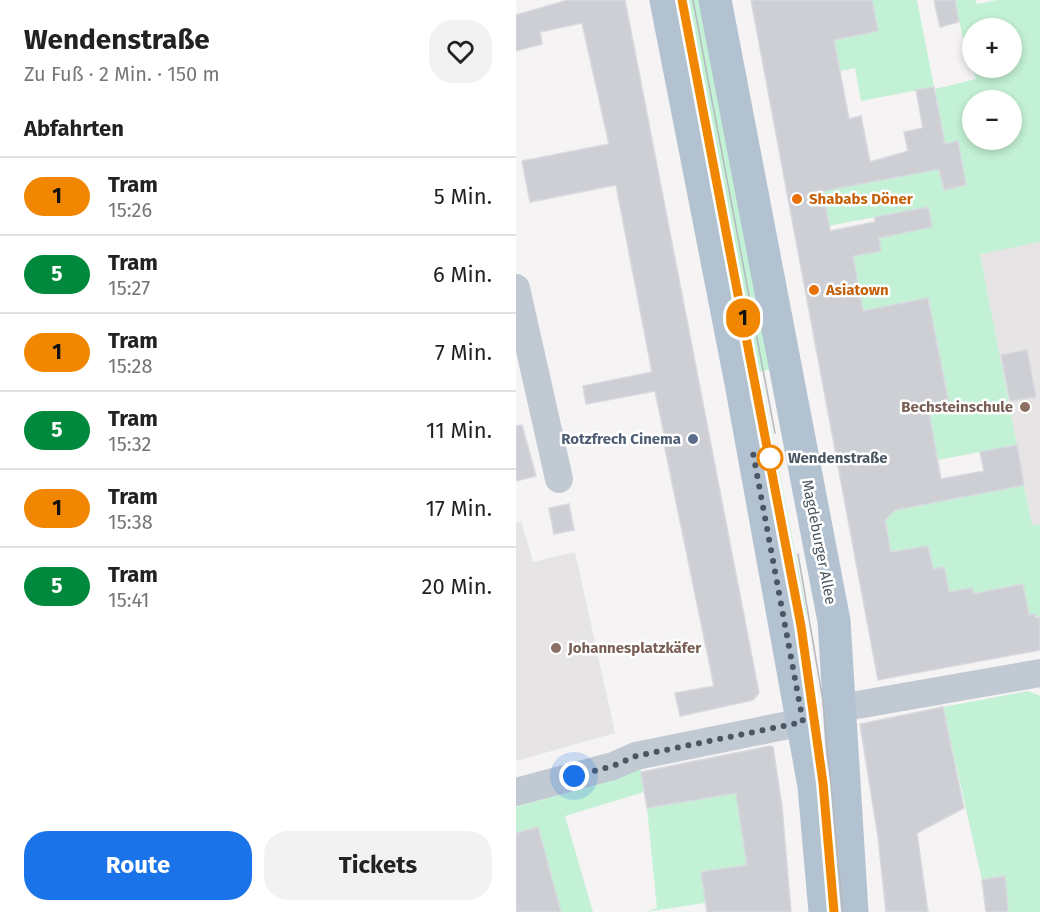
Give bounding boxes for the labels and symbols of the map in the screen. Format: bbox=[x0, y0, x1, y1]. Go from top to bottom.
place label: Shababs Döner bbox=[809, 190, 914, 208]
marker: Shababs Döner bbox=[790, 192, 804, 206]
place label: Asiatown bbox=[825, 281, 889, 299]
marker: Asiatown bbox=[807, 283, 821, 297]
line badge: 1 bbox=[724, 298, 762, 338]
place label: Bechsteinschule bbox=[901, 398, 1013, 416]
marker: Bechsteinschule bbox=[1018, 400, 1032, 414]
place label: Rotzfrech Cinema bbox=[561, 430, 681, 448]
marker: Rotzfrech Cinema bbox=[686, 432, 700, 446]
marker: Wendenstraße bbox=[757, 445, 783, 471]
place label: Wendenstraße bbox=[788, 449, 888, 467]
street label: Magdeburger Allee bbox=[798, 478, 840, 606]
place label: Johannesplatzkäfer bbox=[567, 639, 702, 657]
marker: Johannesplatzkäfer bbox=[549, 641, 563, 655]
your location bbox=[559, 761, 589, 791]

